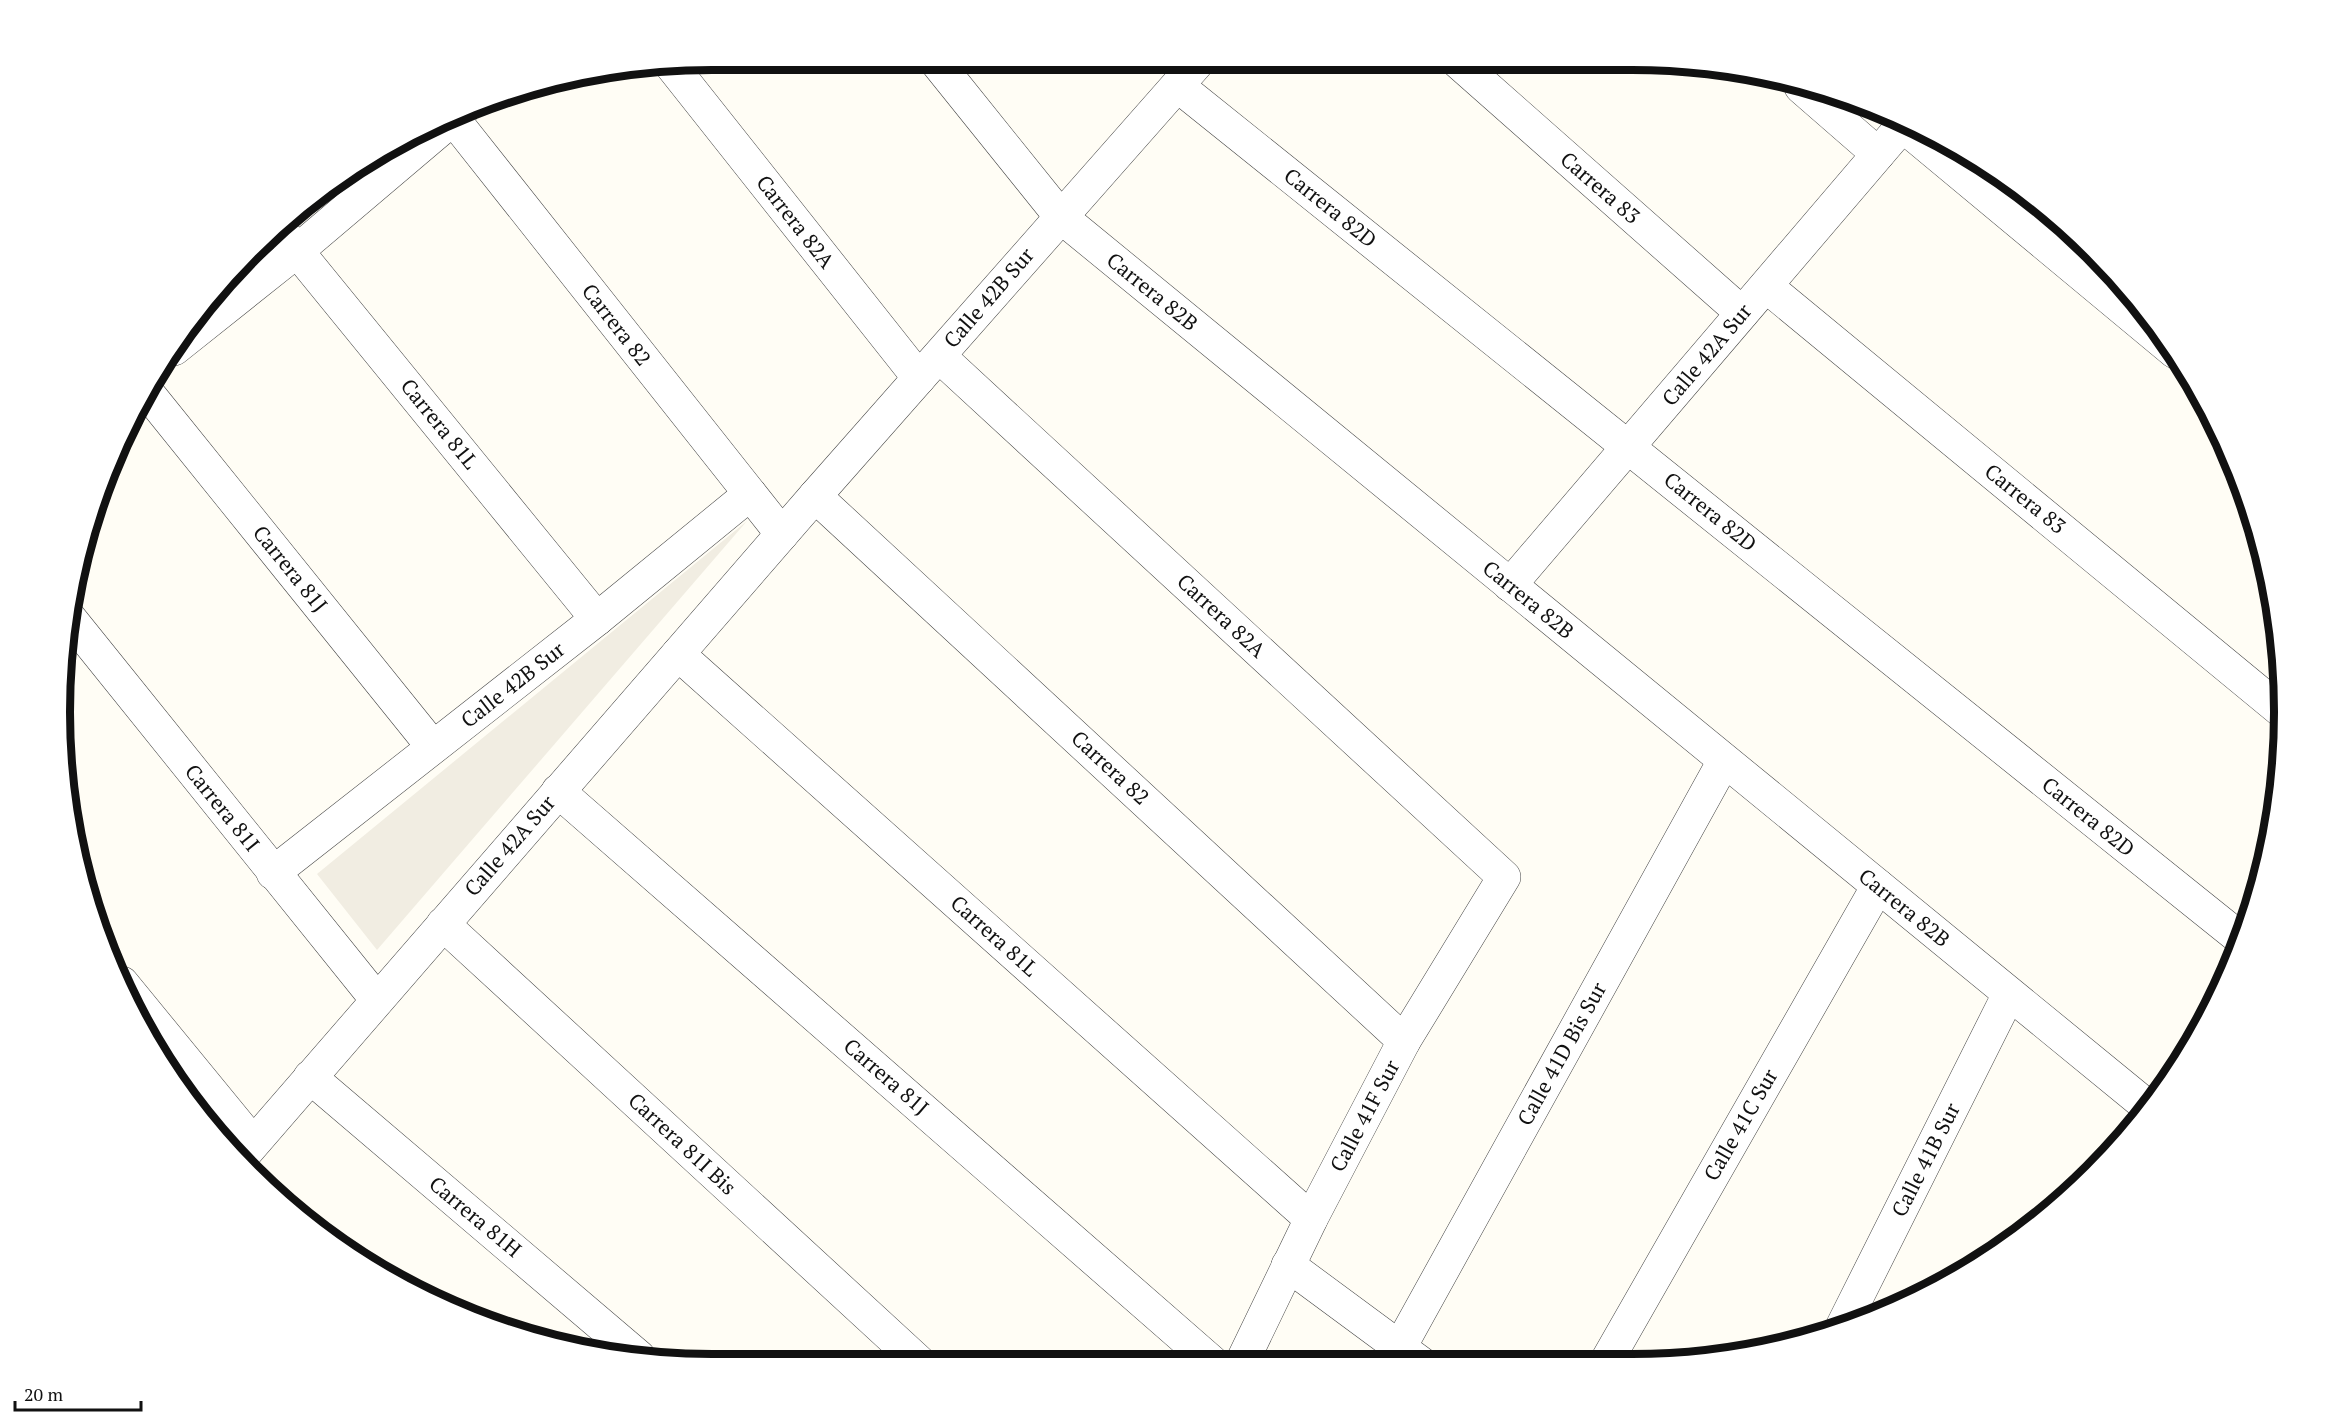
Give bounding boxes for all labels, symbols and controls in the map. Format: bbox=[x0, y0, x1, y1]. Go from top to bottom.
street label: Carrera 83 bbox=[1555, 145, 1646, 230]
street label: Carrera 82D bbox=[1278, 161, 1383, 253]
street label: Carrera 82A bbox=[750, 169, 841, 274]
street label: Calle 42B Sur bbox=[937, 241, 1040, 353]
street label: Carrera 82B bbox=[1101, 246, 1204, 337]
street label: Carrera 82 bbox=[576, 278, 658, 371]
street label: Calle 42A Sur bbox=[1655, 297, 1757, 411]
street label: Carrera 81L bbox=[395, 372, 485, 475]
street label: Carrera 83 bbox=[1979, 457, 2072, 540]
street label: Carrera 82D bbox=[1658, 465, 1763, 557]
street label: Carrera 81J bbox=[247, 519, 334, 618]
street label: Carrera 82B bbox=[1477, 554, 1580, 645]
street label: Carrera 82A bbox=[1171, 567, 1272, 664]
street label: Calle 42B Sur bbox=[455, 635, 570, 733]
street label: Carrera 82 bbox=[1066, 724, 1156, 811]
street label: Carrera 81I bbox=[179, 758, 266, 857]
street label: Carrera 82D bbox=[2036, 770, 2141, 862]
street label: Calle 42A Sur bbox=[458, 789, 561, 902]
street label: Carrera 82B bbox=[1853, 862, 1956, 953]
street label: Carrera 81L bbox=[945, 889, 1045, 982]
street label: Calle 41D Bis Sur bbox=[1510, 977, 1612, 1130]
street label: Carrera 81J bbox=[838, 1032, 935, 1121]
street label: Calle 41F Sur bbox=[1323, 1055, 1405, 1176]
street label: Calle 41C Sur bbox=[1697, 1063, 1783, 1186]
street label: Carrera 81I Bis bbox=[623, 1086, 743, 1201]
street label: Calle 41B Sur bbox=[1884, 1098, 1966, 1221]
street label: Carrera 81H bbox=[424, 1169, 528, 1263]
scale bar bbox=[15, 1374, 141, 1412]
text: 20 m bbox=[24, 1382, 64, 1406]

